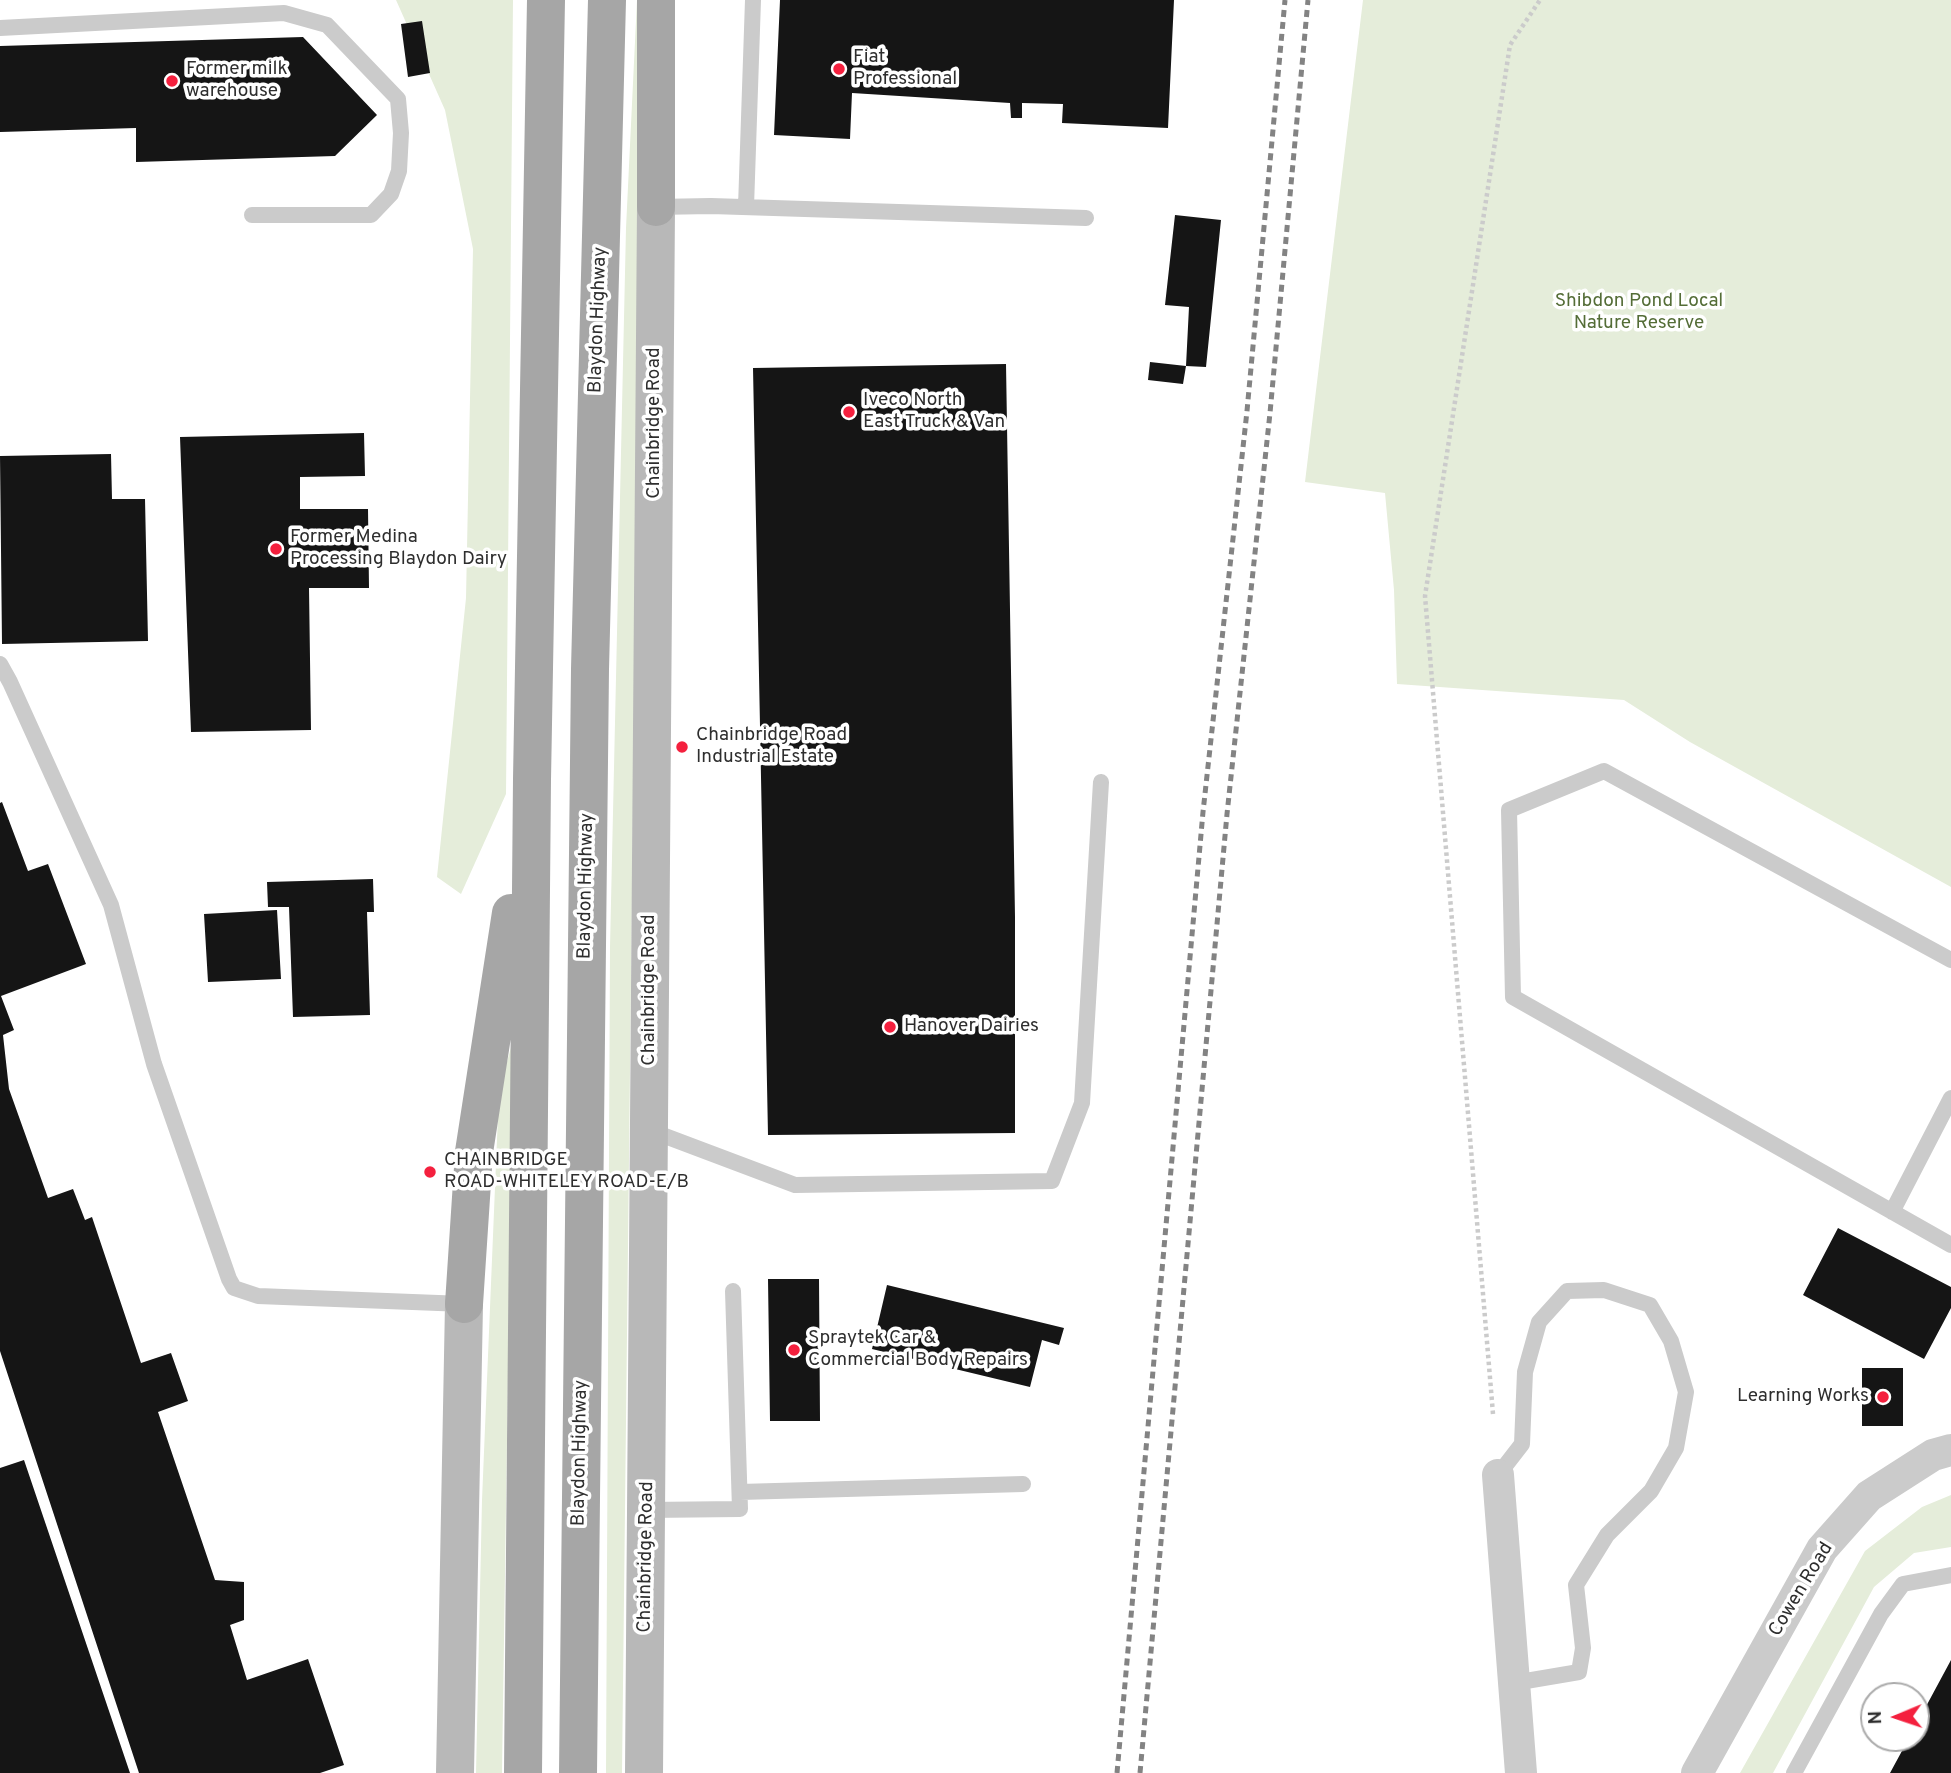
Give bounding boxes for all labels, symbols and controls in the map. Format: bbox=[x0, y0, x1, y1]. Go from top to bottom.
place label: Fiat Professional bbox=[853, 47, 957, 91]
place label: Former milk warehouse bbox=[186, 59, 288, 103]
marker: Fiat Professional bbox=[831, 61, 847, 77]
marker: Former milk warehouse bbox=[164, 73, 180, 89]
street label: Blaydon Highway bbox=[585, 246, 613, 394]
park label: Shibdon Pond Local Nature Reserve bbox=[1555, 291, 1723, 335]
street label: Chainbridge Road bbox=[644, 347, 666, 499]
place label: Iveco North East Truck & Van bbox=[863, 390, 1005, 434]
marker: Iveco North East Truck & Van bbox=[841, 404, 857, 420]
place label: Former Medina Processing Blaydon Dairy bbox=[290, 527, 507, 571]
marker: Former Medina Processing Blaydon Dairy bbox=[268, 541, 284, 557]
place label: Chainbridge Road Industrial Estate bbox=[696, 725, 847, 769]
marker: Chainbridge Road Industrial Estate bbox=[674, 739, 690, 755]
street label: Blaydon Highway bbox=[574, 813, 600, 959]
street label: Chainbridge Road bbox=[639, 914, 661, 1066]
place label: Hanover Dairies bbox=[904, 1016, 1039, 1038]
marker: Hanover Dairies bbox=[882, 1019, 898, 1035]
place label: CHAINBRIDGE ROAD-WHITELEY ROAD-E/B bbox=[444, 1150, 689, 1194]
marker: CHAINBRIDGE ROAD-WHITELEY ROAD-E/B bbox=[422, 1164, 438, 1180]
place label: Spraytek Car & Commercial Body Repairs bbox=[808, 1328, 1028, 1372]
marker: Spraytek Car & Commercial Body Repairs bbox=[786, 1342, 802, 1358]
street label: Blaydon Highway bbox=[568, 1380, 594, 1526]
place label: Learning Works bbox=[1737, 1386, 1869, 1408]
marker: Learning Works bbox=[1875, 1389, 1891, 1405]
street label: Chainbridge Road bbox=[634, 1481, 660, 1633]
street label: Cowen Road bbox=[1765, 1539, 1839, 1641]
north arrow bbox=[1860, 1682, 1930, 1752]
text: N bbox=[1864, 1710, 1888, 1725]

